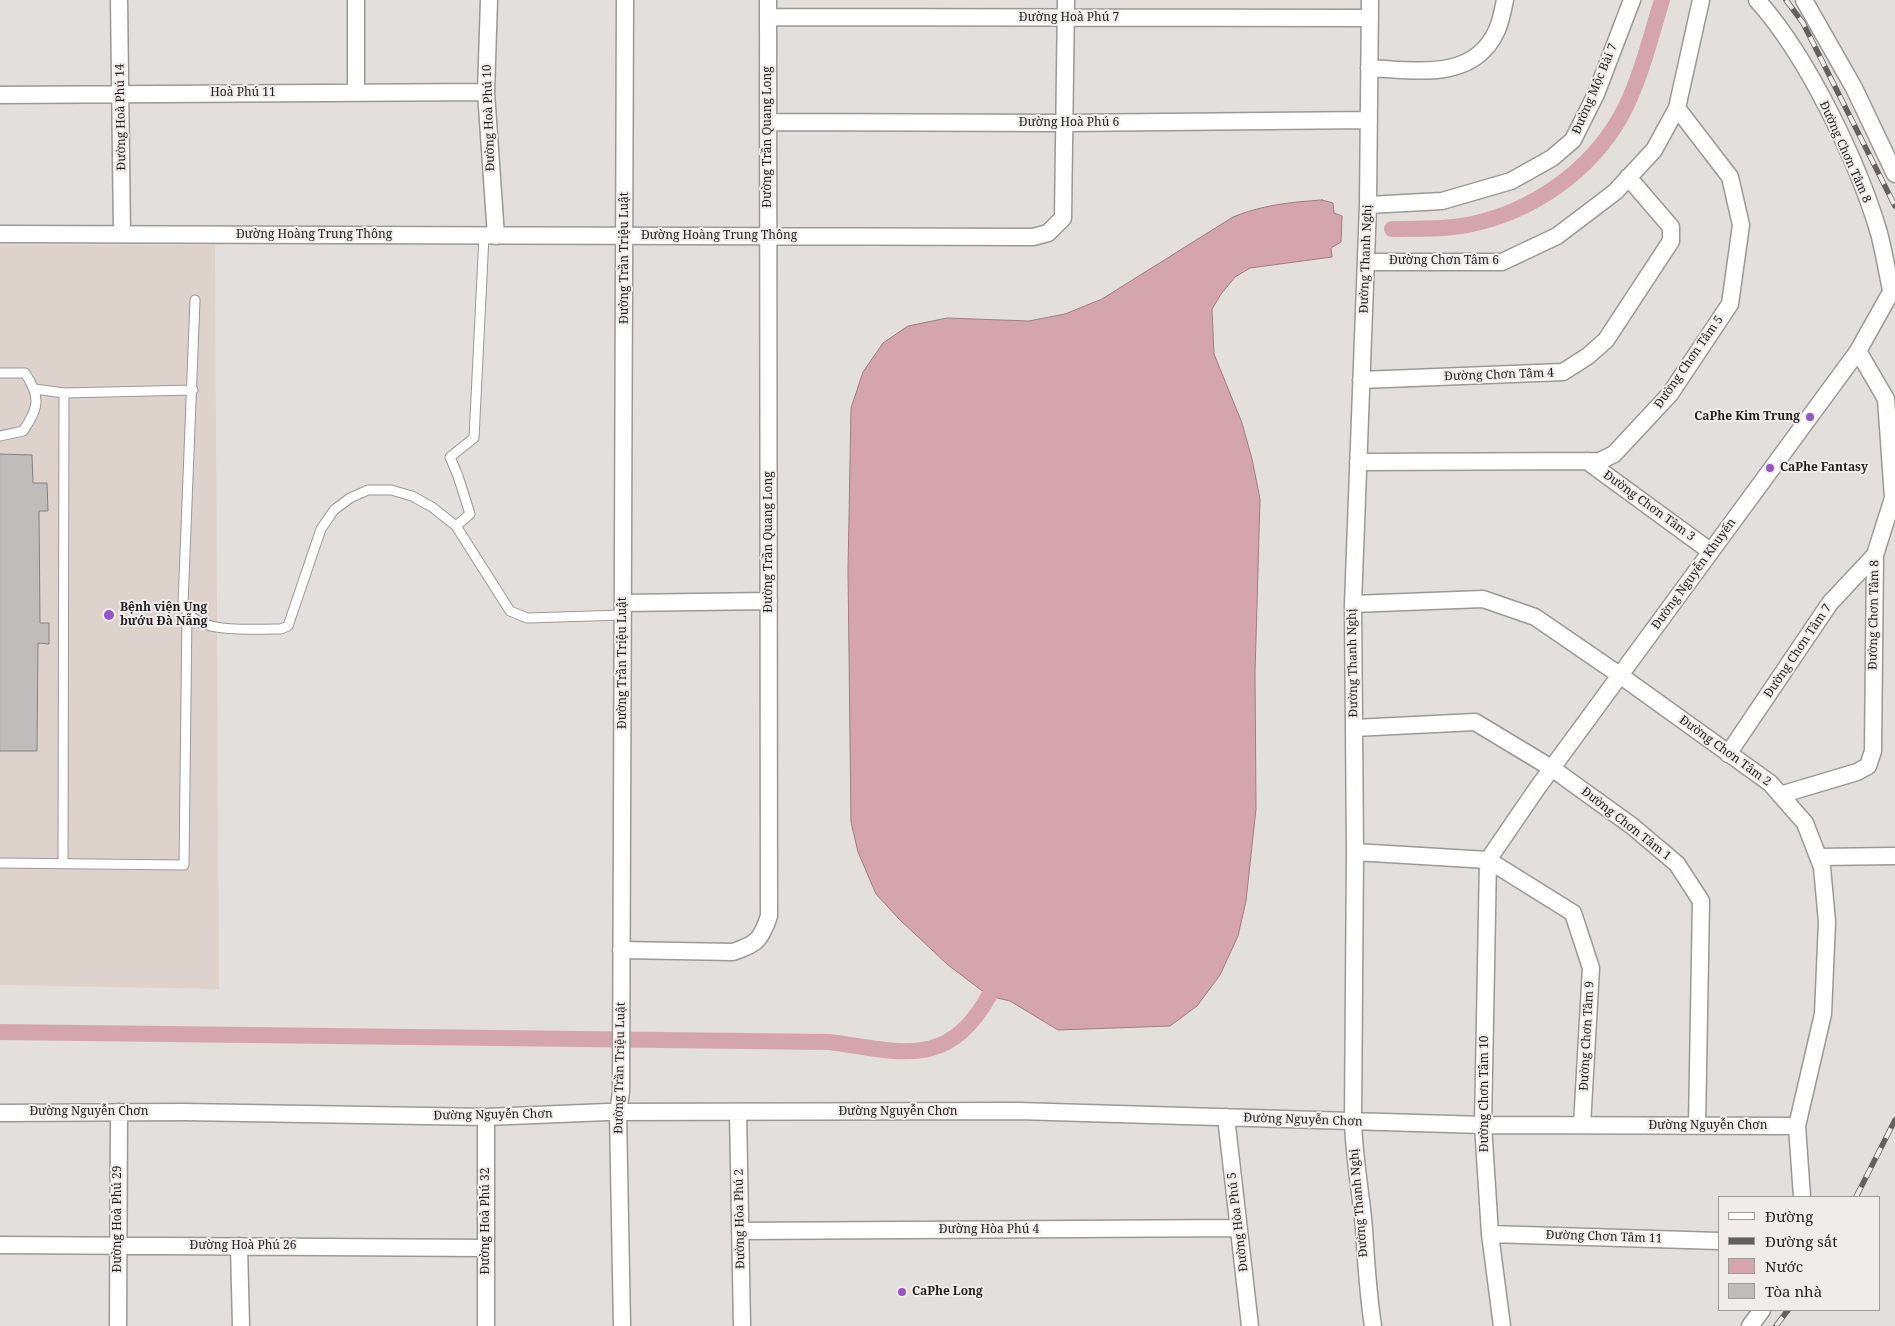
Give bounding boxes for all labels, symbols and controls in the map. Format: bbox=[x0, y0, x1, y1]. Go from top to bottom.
street label: Đường Hoà Phú 7 bbox=[1019, 11, 1119, 25]
street label: Đường Mộc Bài 7 bbox=[1569, 41, 1621, 137]
street label: Đường Hoà Phú 14 bbox=[113, 63, 129, 171]
street label: Đường Hoà Phú 10 bbox=[480, 64, 498, 172]
street label: Đường Trần Quang Long bbox=[761, 66, 775, 208]
street label: Hoà Phú 11 bbox=[210, 86, 276, 100]
street label: Đường Chơn Tâm 8 bbox=[1816, 99, 1874, 205]
street label: Đường Hoà Phú 6 bbox=[1019, 116, 1119, 130]
street label: Đường Trần Triệu Luật bbox=[618, 192, 632, 324]
street label: Đường Thanh Nghị bbox=[1357, 204, 1375, 314]
street label: Đường Hoàng Trung Thông bbox=[236, 228, 392, 242]
street label: Đường Hoàng Trung Thông bbox=[641, 229, 797, 243]
street label: Đường Chơn Tâm 6 bbox=[1389, 254, 1499, 268]
street label: Đường Chơn Tâm 5 bbox=[1652, 313, 1726, 411]
street label: Đường Chơn Tâm 4 bbox=[1444, 366, 1554, 384]
place label: CaPhe Kim Trung bbox=[1694, 410, 1800, 424]
marker: CaPhe Kim Trung bbox=[1804, 411, 1816, 423]
place label: CaPhe Fantasy bbox=[1780, 461, 1868, 475]
marker: CaPhe Fantasy bbox=[1764, 462, 1776, 474]
street label: Đường Chơn Tâm 3 bbox=[1600, 468, 1698, 544]
street label: Đường Trần Quang Long bbox=[762, 471, 776, 613]
street label: Đường Nguyễn Khuyến bbox=[1649, 516, 1739, 632]
street label: Đường Chơn Tâm 8 bbox=[1866, 560, 1882, 670]
street label: Đường Trần Triệu Luật bbox=[616, 597, 630, 729]
place label: Bệnh viện Ung bướu Đà Nẵng bbox=[120, 601, 207, 629]
street label: Đường Chơn Tâm 7 bbox=[1761, 601, 1835, 701]
marker: Bệnh viện Ung bướu Đà Nẵng bbox=[102, 608, 116, 622]
street label: Đường Thanh Nghị bbox=[1345, 608, 1361, 718]
street label: Đường Chơn Tâm 2 bbox=[1676, 713, 1774, 789]
street label: Đường Chơn Tâm 1 bbox=[1578, 784, 1674, 864]
street label: Đường Chơn Tâm 9 bbox=[1577, 981, 1597, 1091]
street label: Đường Trần Triệu Luật bbox=[612, 1002, 628, 1134]
street label: Đường Chơn Tâm 10 bbox=[1478, 1036, 1492, 1152]
street label: Đường Nguyễn Chơn bbox=[29, 1105, 149, 1119]
street label: Đường Nguyễn Chơn bbox=[838, 1105, 958, 1119]
street label: Đường Nguyễn Chơn bbox=[433, 1107, 553, 1123]
street label: Đường Nguyễn Chơn bbox=[1243, 1111, 1363, 1129]
street label: Đường Nguyễn Chơn bbox=[1648, 1119, 1768, 1133]
street label: Đường Thanh Nghị bbox=[1347, 1148, 1371, 1258]
street label: Đường Hoà Phú 29 bbox=[111, 1165, 125, 1273]
street label: Đường Hoà Phú 32 bbox=[479, 1167, 493, 1275]
street label: Đường Hòa Phú 2 bbox=[732, 1169, 748, 1269]
street label: Đường Hòa Phú 5 bbox=[1225, 1171, 1251, 1273]
legend bbox=[1718, 1196, 1880, 1311]
text: Đường bbox=[1765, 1206, 1813, 1226]
street label: Đường Hòa Phú 4 bbox=[939, 1223, 1039, 1237]
street label: Đường Chơn Tâm 11 bbox=[1545, 1228, 1663, 1246]
text: Đường sắt bbox=[1765, 1231, 1838, 1251]
street label: Đường Hoà Phú 26 bbox=[189, 1239, 297, 1253]
text: Nước bbox=[1765, 1256, 1803, 1276]
text: Tòa nhà bbox=[1765, 1281, 1822, 1301]
place label: CaPhe Long bbox=[912, 1285, 983, 1299]
marker: CaPhe Long bbox=[896, 1286, 908, 1298]

